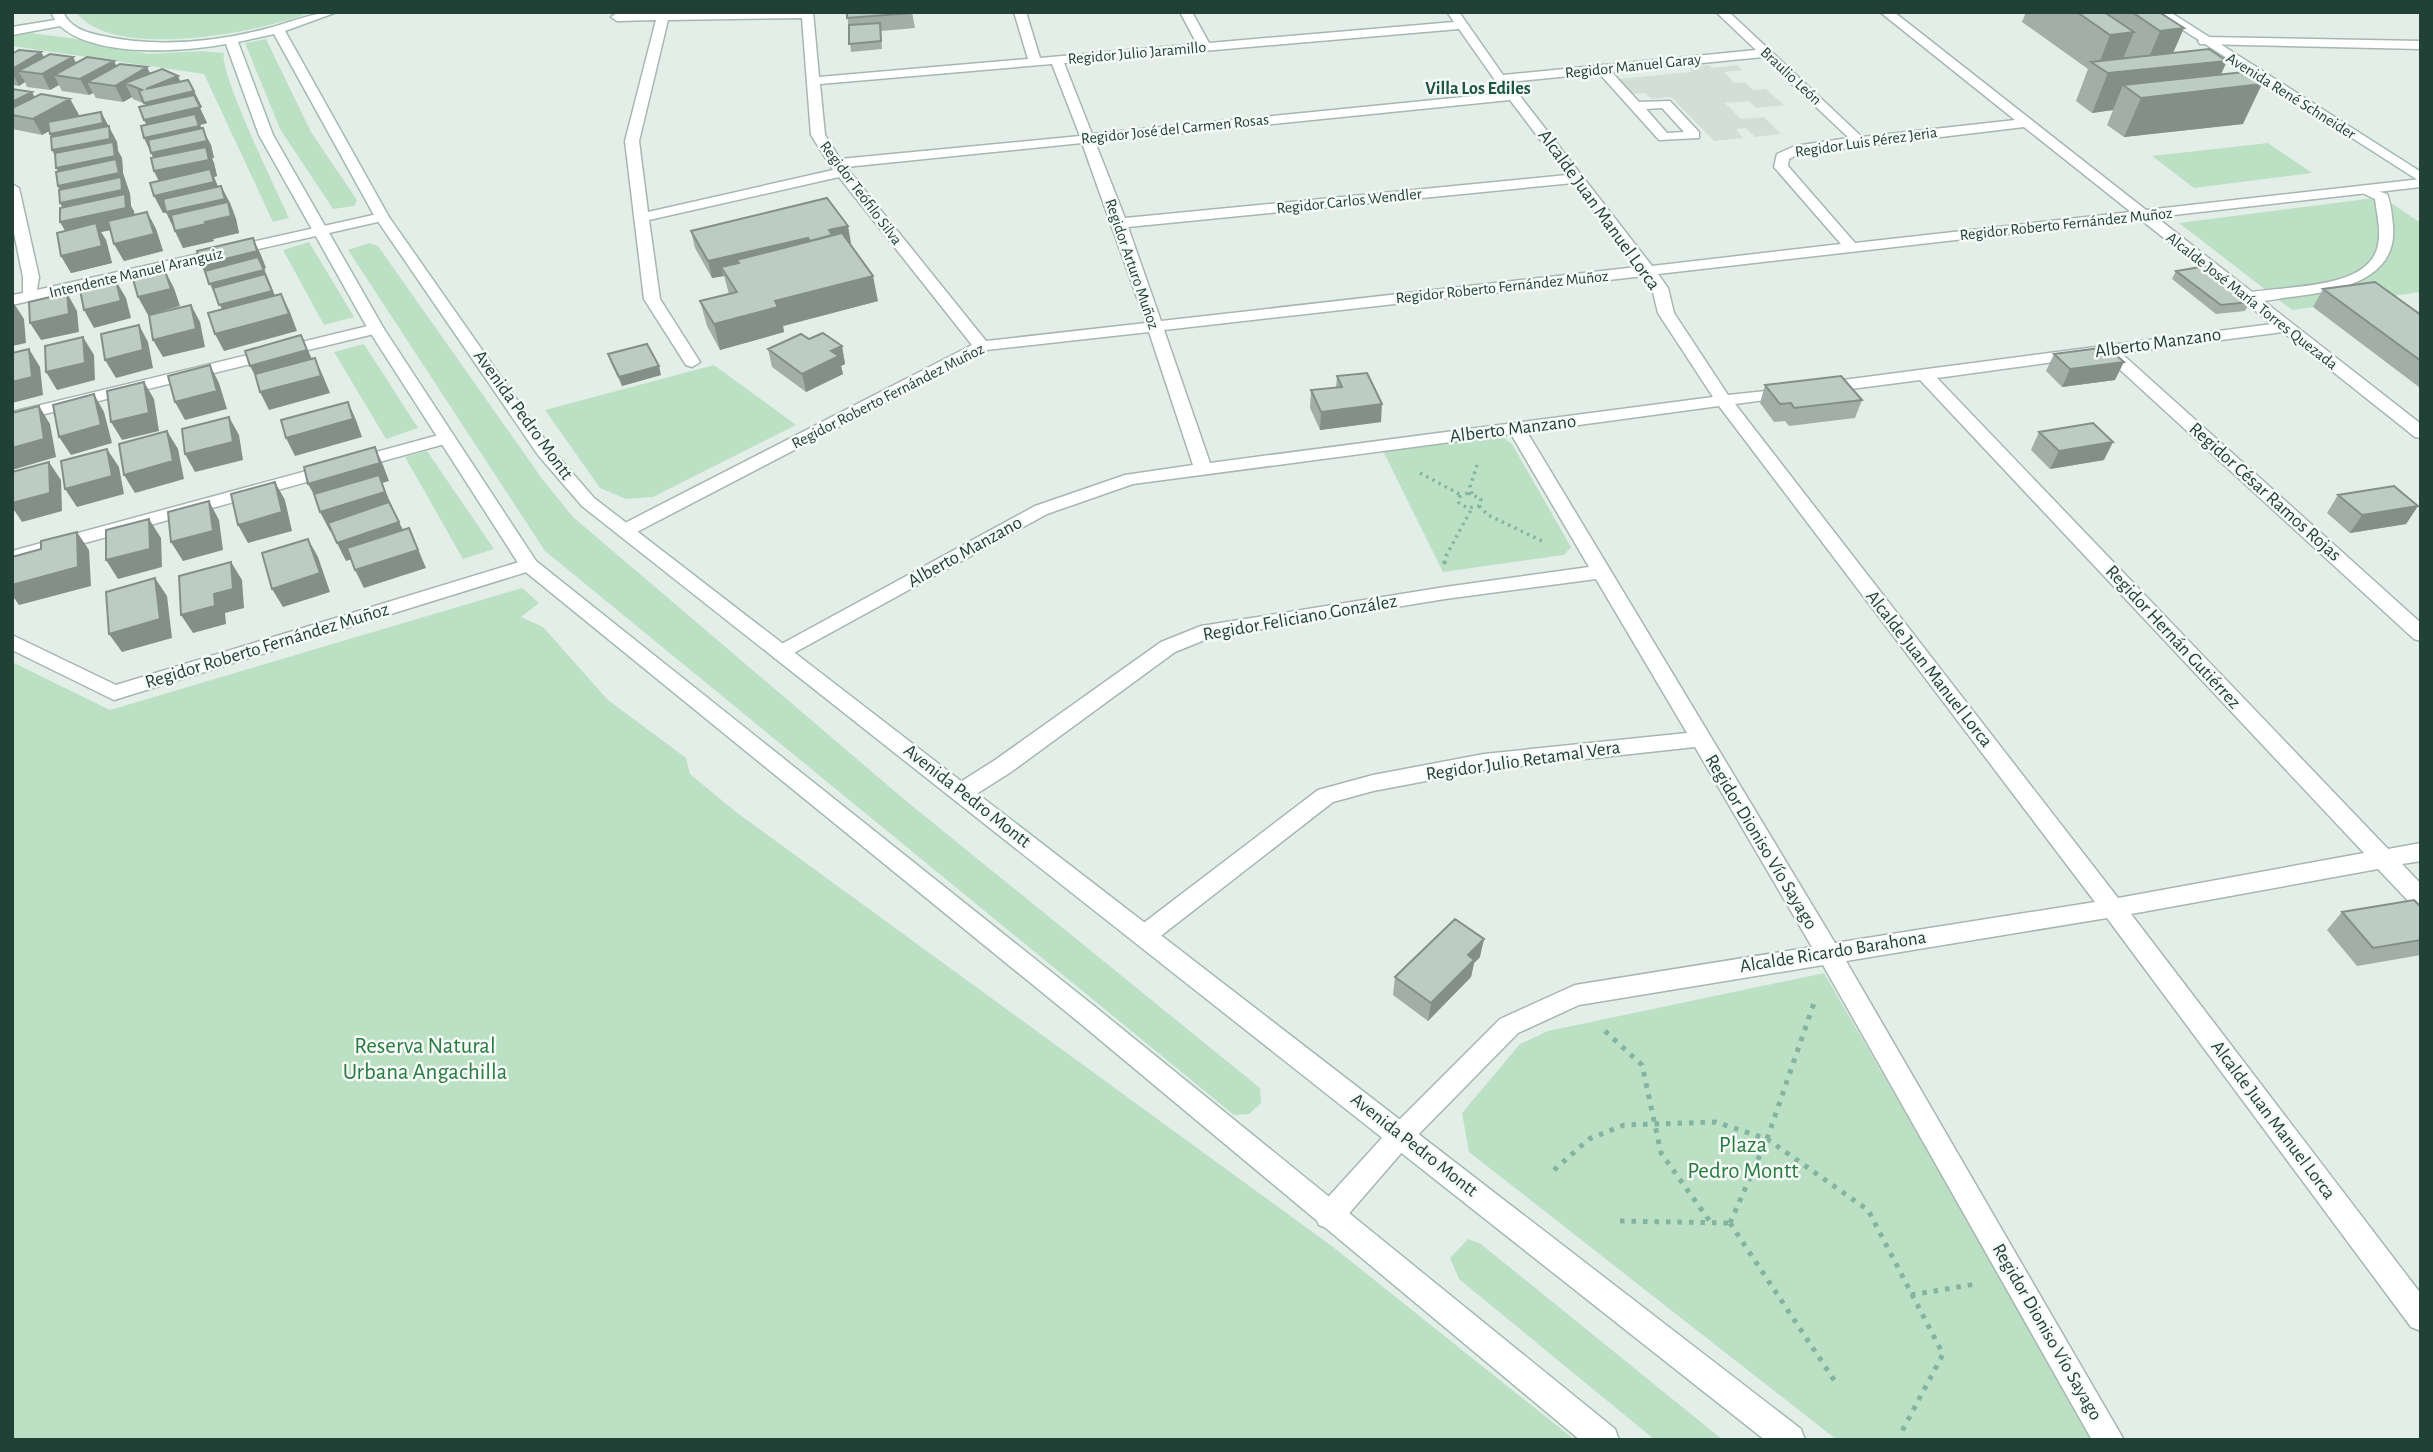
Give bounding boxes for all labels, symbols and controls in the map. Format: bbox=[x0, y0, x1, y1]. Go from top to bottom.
street label: Regidor Julio Jaramillo bbox=[1067, 39, 1207, 67]
street label: Braulio León bbox=[1757, 44, 1825, 108]
street label: Avenida René Schneider bbox=[2224, 50, 2359, 143]
street label: Regidor Manuel Garay bbox=[1564, 51, 1702, 82]
district label: Villa Los Ediles bbox=[1425, 80, 1531, 98]
street label: Regidor José del Carmen Rosas bbox=[1080, 111, 1270, 147]
street label: Regidor Luis Pérez Jeria bbox=[1794, 124, 1938, 160]
street label: Alcalde Juan Manuel Lorca bbox=[1535, 126, 1664, 294]
street label: Regidor Teófilo Silva bbox=[817, 138, 905, 248]
street label: Regidor Carlos Wendler bbox=[1276, 185, 1423, 217]
street label: Regidor Arturo Muñoz bbox=[1102, 197, 1162, 332]
street label: Regidor Roberto Fernández Muñoz bbox=[1959, 205, 2173, 243]
street label: Alcalde José María Torres Quezada bbox=[2163, 229, 2341, 373]
street label: Intendente Manuel Aranguiz bbox=[48, 245, 225, 301]
street label: Regidor Roberto Fernández Muñoz bbox=[1395, 268, 1609, 306]
street label: Alberto Manzano bbox=[2094, 325, 2222, 361]
street label: Regidor Roberto Fernández Muñoz bbox=[789, 340, 987, 452]
street label: Avenida Pedro Montt bbox=[470, 347, 576, 483]
street label: Alberto Manzano bbox=[1449, 412, 1577, 446]
street label: Regidor César Ramos Rojas bbox=[2185, 419, 2345, 565]
street label: Alberto Manzano bbox=[905, 513, 1025, 591]
street label: Regidor Hernán Gutiérrez bbox=[2102, 562, 2244, 712]
street label: Alcalde Juan Manuel Lorca bbox=[1862, 587, 1996, 751]
street label: Regidor Feliciano González bbox=[1201, 592, 1399, 644]
street label: Regidor Roberto Fernández Muñoz bbox=[143, 600, 391, 692]
street label: Regidor Julio Retamal Vera bbox=[1425, 738, 1622, 784]
street label: Avenida Pedro Montt bbox=[900, 741, 1034, 851]
street label: Regidor Dioniso Vío Sayago bbox=[1701, 751, 1821, 933]
street label: Alcalde Ricardo Barahona bbox=[1738, 928, 1928, 976]
park label: Reserva Natural Urbana Angachilla bbox=[343, 1035, 507, 1084]
street label: Alcalde Juan Manuel Lorca bbox=[2207, 1037, 2339, 1203]
street label: Avenida Pedro Montt bbox=[1347, 1090, 1481, 1200]
park label: Plaza Pedro Montt bbox=[1687, 1134, 1799, 1183]
street label: Regidor Dioniso Vío Sayago bbox=[1989, 1240, 2105, 1424]

